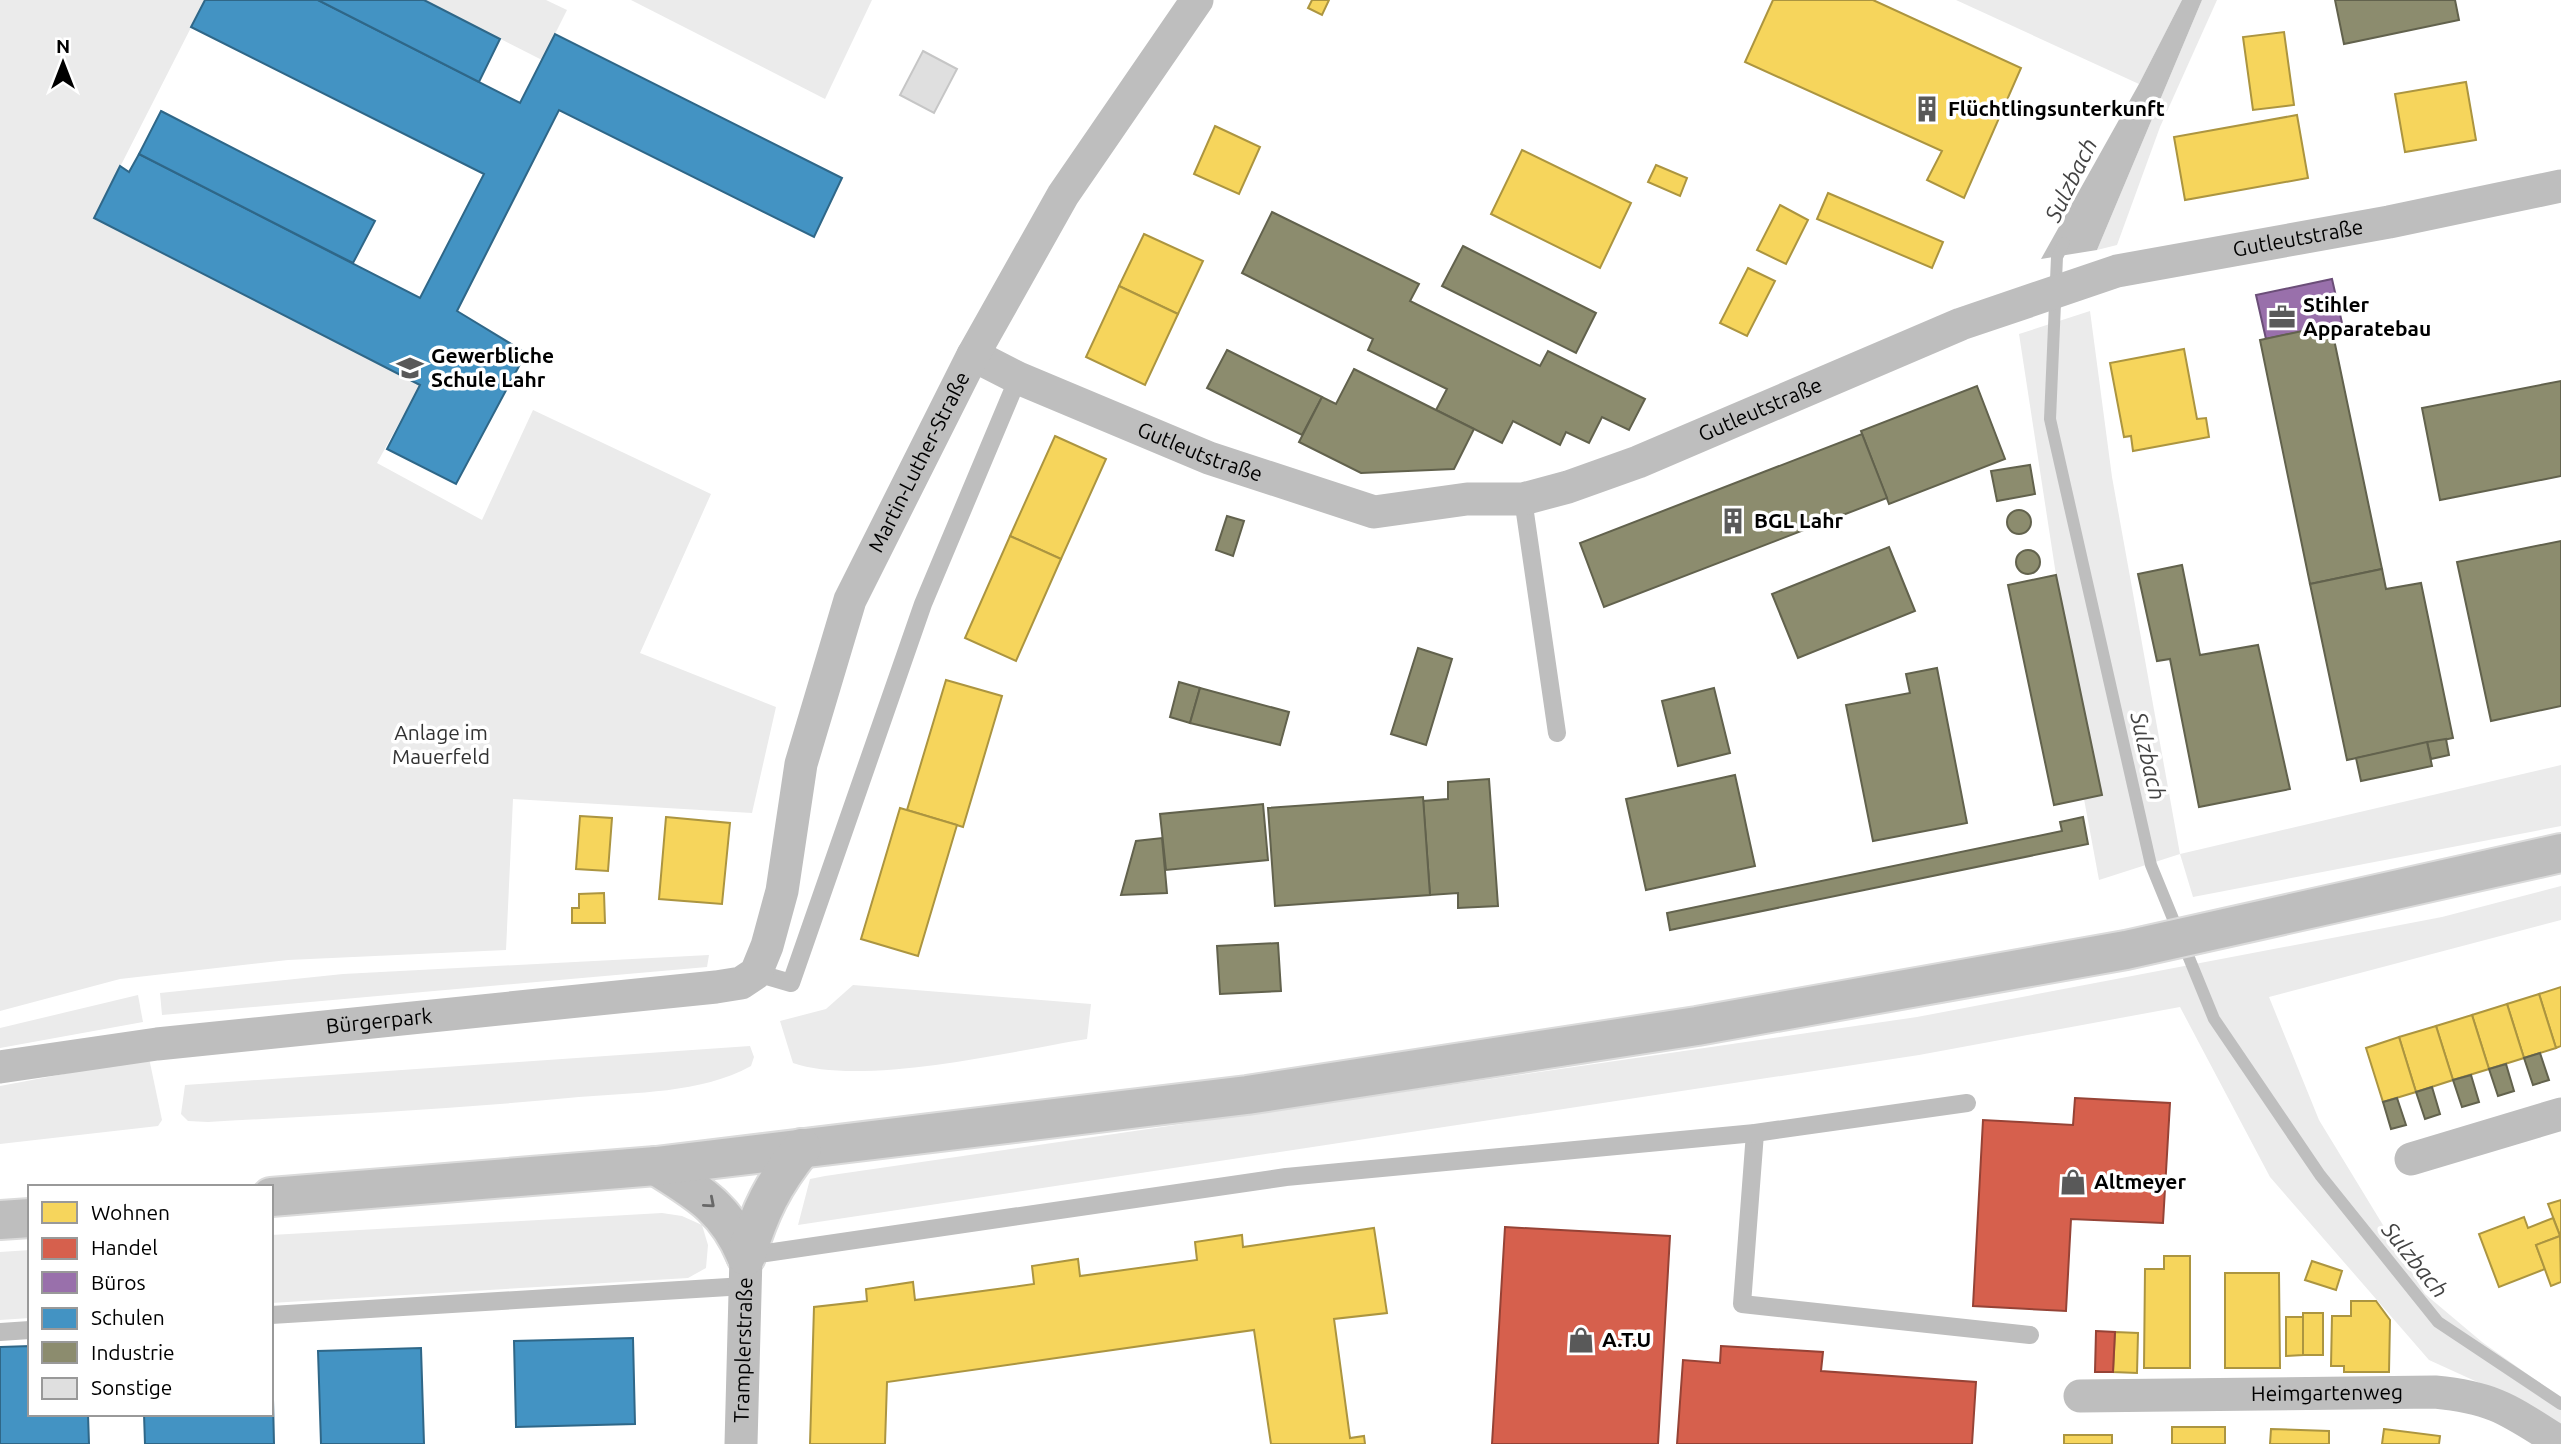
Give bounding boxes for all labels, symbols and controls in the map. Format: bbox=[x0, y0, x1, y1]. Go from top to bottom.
north arrow bbox=[28, 28, 98, 98]
text: N bbox=[56, 35, 70, 57]
building icon: Flüchtlingsunterkunft bbox=[1912, 94, 1942, 124]
place label: Flüchtlingsunterkunft bbox=[1948, 96, 2165, 120]
water label: Sulzbach bbox=[2039, 134, 2101, 226]
street label: Gutleutstraße bbox=[2231, 214, 2365, 261]
place label: Stihler Apparatebau bbox=[2303, 292, 2431, 340]
office icon: Stihler Apparatebau bbox=[2267, 302, 2297, 332]
place label: Gewerbliche Schule Lahr bbox=[431, 343, 554, 391]
school or university icon: Gewerbliche Schule Lahr bbox=[395, 353, 425, 383]
street label: Martin-Luther-Straße bbox=[863, 367, 974, 556]
street label: Gutleutstraße bbox=[1694, 372, 1825, 446]
street label: Gutleutstraße bbox=[1134, 416, 1266, 486]
building icon: BGL Lahr bbox=[1718, 506, 1748, 536]
place label: BGL Lahr bbox=[1754, 508, 1843, 532]
water label: Sulzbach bbox=[2126, 708, 2171, 802]
park label: Anlage im Mauerfeld bbox=[392, 720, 490, 768]
street label: Bürgerpark bbox=[325, 1003, 434, 1038]
shop icon: Altmeyer bbox=[2058, 1167, 2088, 1197]
place label: Altmeyer bbox=[2094, 1169, 2186, 1193]
legend bbox=[28, 1185, 273, 1416]
one-way arrow bbox=[702, 1195, 715, 1207]
text: Wohnen bbox=[91, 1200, 170, 1224]
water label: Sulzbach bbox=[2377, 1216, 2453, 1302]
text: Handel bbox=[91, 1235, 158, 1259]
text: Büros bbox=[91, 1270, 146, 1294]
street label: Tramplerstraße bbox=[729, 1277, 756, 1423]
text: Schulen bbox=[91, 1305, 165, 1329]
shop icon: A.T.U bbox=[1566, 1325, 1596, 1355]
place label: A.T.U bbox=[1602, 1327, 1651, 1351]
text: Industrie bbox=[91, 1340, 175, 1364]
text: Sonstige bbox=[91, 1375, 172, 1399]
street label: Heimgartenweg bbox=[2251, 1379, 2403, 1405]

